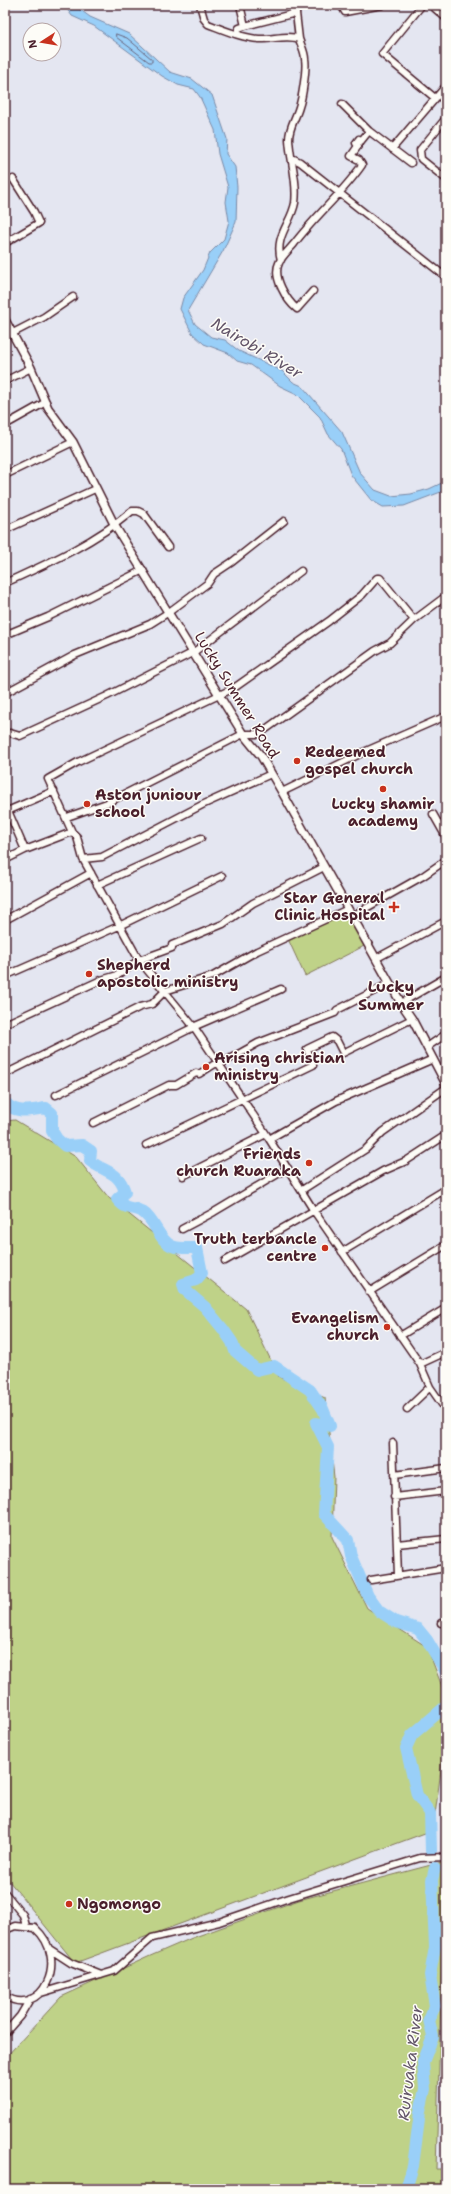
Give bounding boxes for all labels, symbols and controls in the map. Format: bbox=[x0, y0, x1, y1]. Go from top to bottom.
north arrow bbox=[22, 22, 62, 62]
text: N bbox=[24, 38, 41, 50]
water label: Nairobi River bbox=[207, 312, 307, 384]
street label: Lucky Summer Road bbox=[190, 628, 284, 763]
place label: Redeemed gospel church bbox=[305, 742, 413, 779]
marker: Redeemed gospel church bbox=[292, 756, 302, 766]
marker: Lucky shamir academy bbox=[378, 784, 388, 794]
place label: Aston juniour school bbox=[95, 785, 202, 822]
place label: Lucky shamir academy bbox=[331, 794, 435, 831]
marker: Aston juniour school bbox=[82, 799, 92, 809]
place label: Star General Clinic Hospital bbox=[274, 888, 385, 925]
marker: Star General Clinic Hospital bbox=[388, 901, 400, 913]
place label: Shepherd apostolic ministry bbox=[97, 955, 239, 992]
marker: Shepherd apostolic ministry bbox=[84, 969, 94, 979]
district label: Lucky Summer bbox=[358, 976, 424, 1015]
place label: Arising christian ministry bbox=[214, 1048, 345, 1085]
marker: Arising christian ministry bbox=[201, 1062, 211, 1072]
place label: Friends church Ruaraka bbox=[176, 1144, 302, 1181]
marker: Friends church Ruaraka bbox=[304, 1158, 314, 1168]
place label: Truth terbancle centre bbox=[194, 1229, 317, 1266]
marker: Truth terbancle centre bbox=[320, 1243, 330, 1253]
place label: Evangelism church bbox=[291, 1308, 379, 1345]
marker: Evangelism church bbox=[382, 1322, 392, 1332]
place label: Ngomongo bbox=[77, 1894, 161, 1914]
marker: Ngomongo bbox=[64, 1899, 74, 1909]
water label: Ruiruaka River bbox=[393, 2004, 428, 2122]

